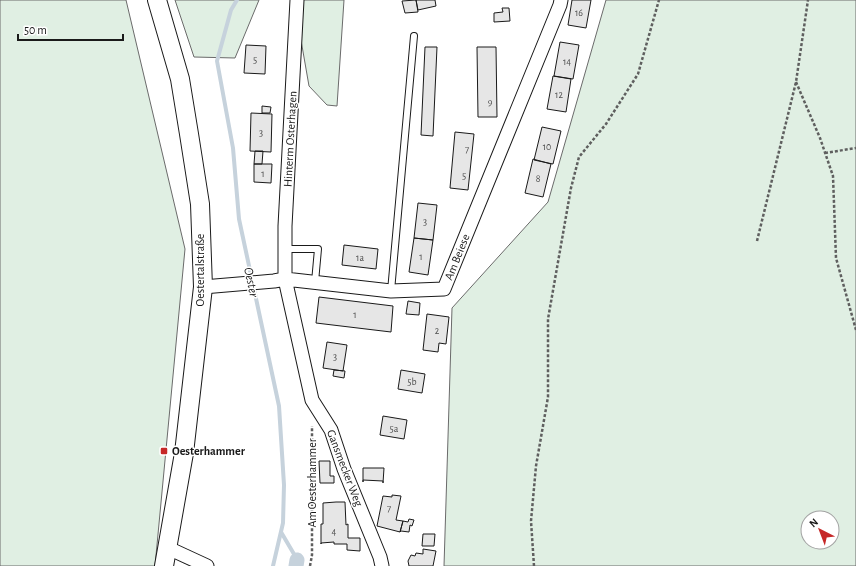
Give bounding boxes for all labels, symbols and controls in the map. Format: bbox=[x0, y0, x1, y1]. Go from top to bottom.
house number: 16 bbox=[575, 8, 583, 18]
scale bar bbox=[18, 16, 123, 42]
text: 50 m bbox=[24, 24, 47, 36]
house number: 5 bbox=[253, 55, 257, 65]
house number: 14 bbox=[563, 57, 571, 67]
house number: 12 bbox=[555, 90, 563, 100]
street label: Hinterm Osterhagen bbox=[281, 91, 299, 187]
house number: 9 bbox=[488, 97, 493, 107]
house number: 3 bbox=[259, 128, 263, 138]
house number: 10 bbox=[543, 142, 551, 152]
house number: 7 bbox=[465, 145, 469, 155]
house number: 1 bbox=[261, 169, 265, 179]
house number: 5 bbox=[462, 171, 466, 181]
house number: 8 bbox=[536, 174, 541, 184]
house number: 3 bbox=[423, 217, 427, 227]
street label: Am Beiese bbox=[442, 232, 472, 282]
street label: Oestertalstraße bbox=[194, 234, 206, 306]
house number: 1 bbox=[419, 252, 423, 262]
house number: 1a bbox=[356, 253, 364, 263]
water label: Oester bbox=[241, 266, 260, 299]
house number: 1 bbox=[353, 310, 357, 320]
house number: 2 bbox=[435, 326, 440, 336]
house number: 3 bbox=[333, 352, 337, 362]
house number: 5b bbox=[407, 377, 417, 387]
house number: 5a bbox=[390, 424, 399, 434]
street label: Gansmecker Weg bbox=[325, 428, 365, 508]
street label: Am Oesterhammer bbox=[306, 438, 318, 528]
place label: Oesterhammer bbox=[172, 445, 246, 457]
marker: Oesterhammer bbox=[159, 446, 169, 456]
house number: 7 bbox=[387, 504, 391, 514]
north arrow bbox=[800, 510, 840, 550]
text: N bbox=[807, 516, 820, 530]
house number: 4 bbox=[332, 527, 337, 537]

